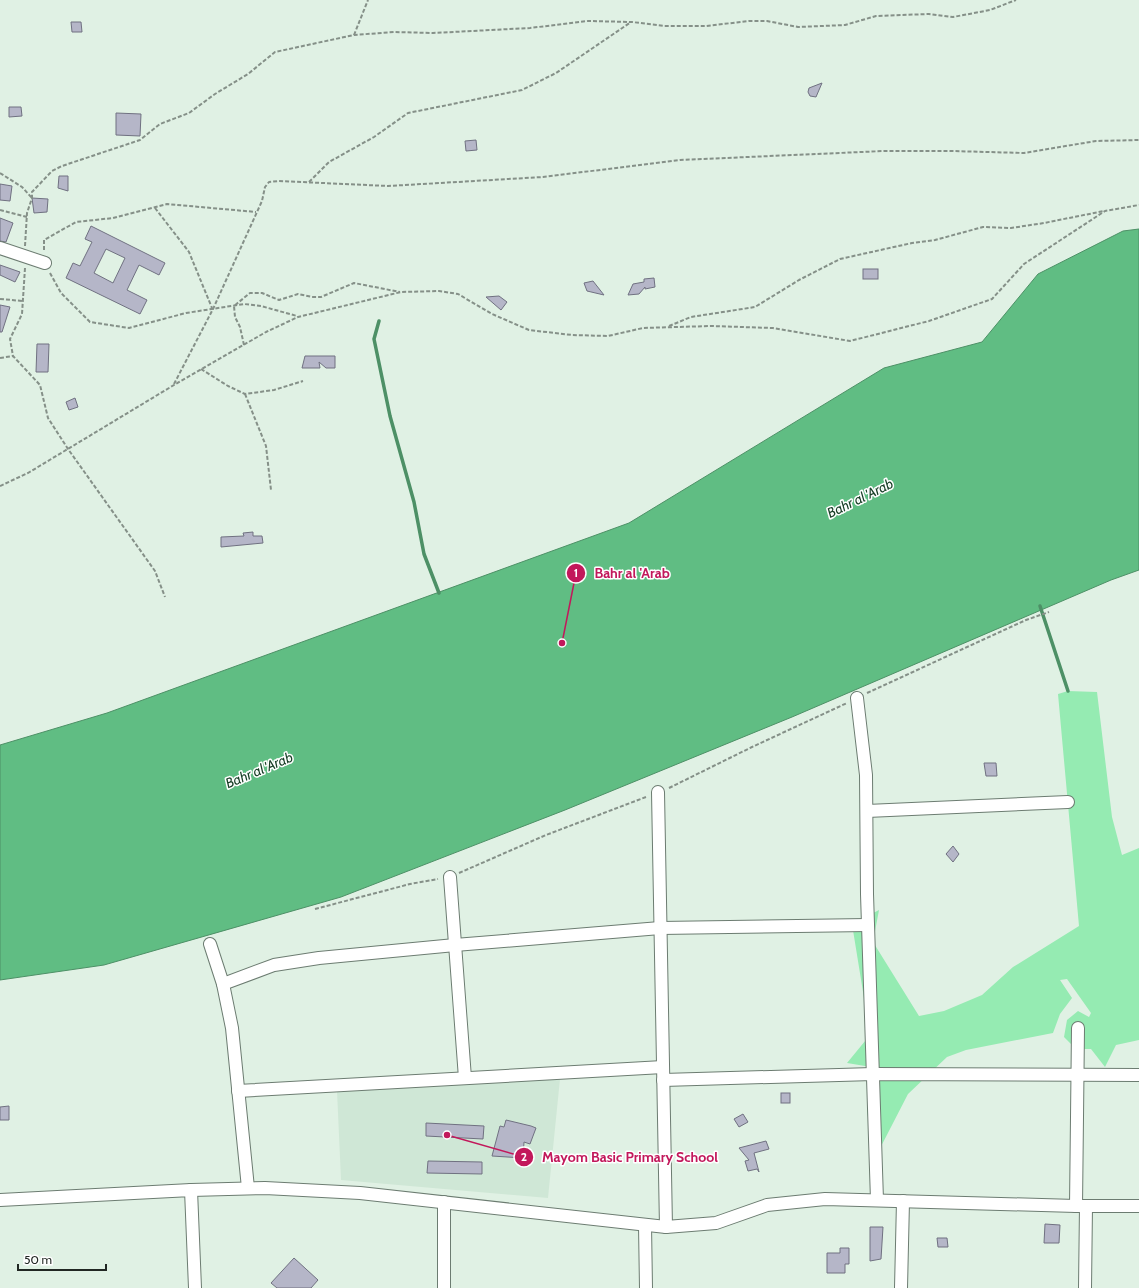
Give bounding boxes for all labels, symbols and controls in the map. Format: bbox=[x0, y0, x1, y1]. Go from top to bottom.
water label: Bahr al 'Arab bbox=[824, 474, 896, 522]
callout: Bahr al 'Arab bbox=[566, 560, 678, 586]
text: Bahr al 'Arab bbox=[594, 564, 670, 582]
text: 1 bbox=[574, 565, 578, 580]
water label: Bahr al 'Arab bbox=[223, 748, 295, 792]
callout: Mayom Basic Primary School bbox=[514, 1144, 726, 1170]
text: Mayom Basic Primary School bbox=[542, 1148, 718, 1166]
text: 2 bbox=[521, 1149, 527, 1164]
scale bar bbox=[18, 1246, 106, 1272]
text: 50 m bbox=[24, 1252, 52, 1267]

